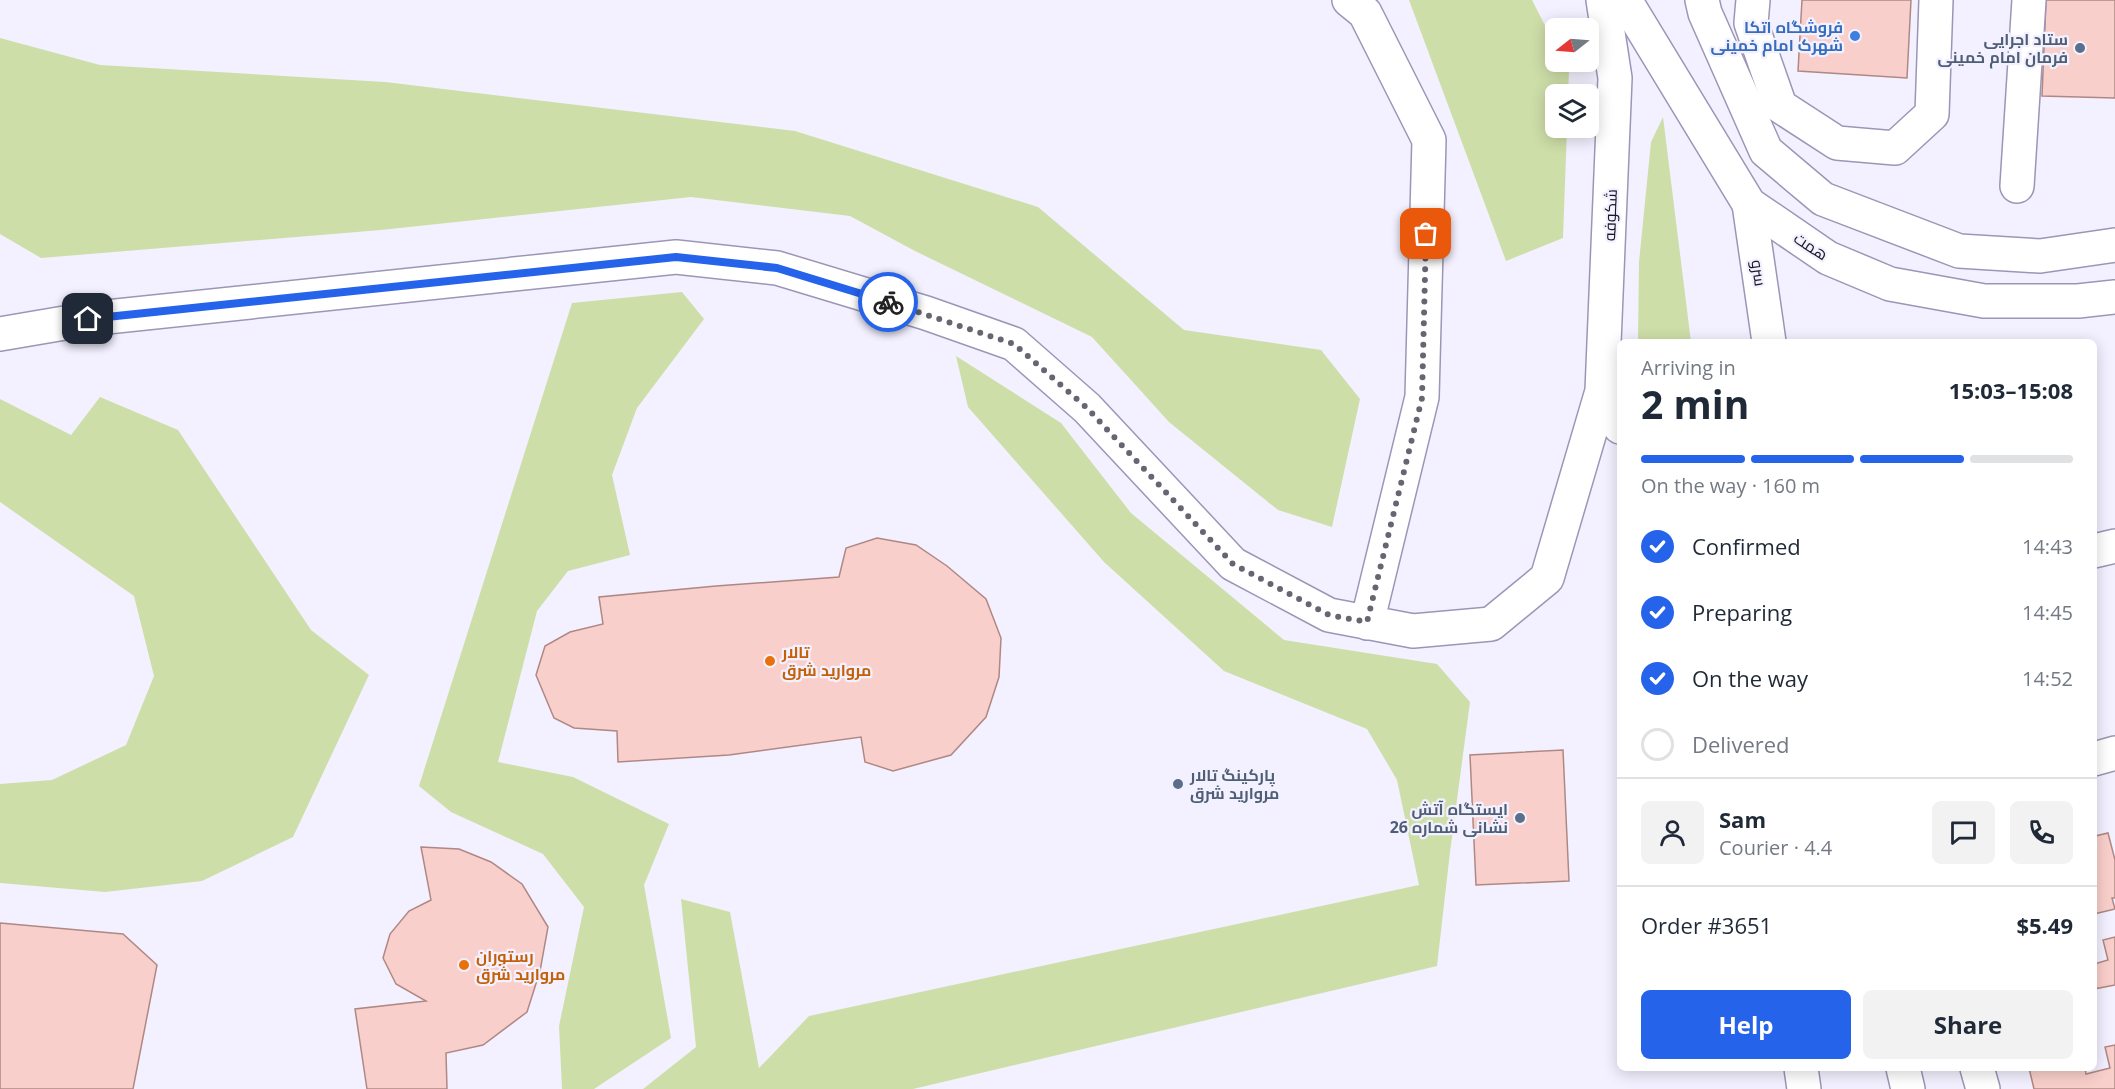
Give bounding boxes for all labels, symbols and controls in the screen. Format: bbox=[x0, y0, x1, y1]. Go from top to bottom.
place label: فروشگاه اتکا شهرک امام خمینی bbox=[1710, 16, 1843, 57]
north arrow bbox=[1545, 18, 1599, 72]
map controls bbox=[1545, 18, 1599, 138]
place label: ستاد اجرایی فرمان امام خمینی bbox=[1938, 28, 2068, 69]
marker: فروشگاه اتکا شهرک امام خمینی bbox=[1848, 29, 1862, 43]
marker: ستاد اجرایی فرمان امام خمینی bbox=[2073, 41, 2087, 55]
button: layers bbox=[1545, 84, 1599, 138]
street label: شکوفه bbox=[1598, 189, 1622, 241]
pin bbox=[1400, 208, 1451, 259]
icon: bag bbox=[1409, 217, 1442, 250]
street label: همت bbox=[1790, 227, 1832, 265]
street label: سرو bbox=[1746, 258, 1772, 288]
courier bbox=[858, 272, 918, 332]
icon: bike bbox=[872, 286, 905, 319]
pin bbox=[62, 293, 113, 344]
icon: home bbox=[71, 302, 104, 335]
text: Arriving in bbox=[1641, 354, 1736, 381]
text: 15:03–15:08 bbox=[1949, 375, 2073, 405]
text: 2 min bbox=[1641, 377, 1749, 430]
text: On the way · 160 m bbox=[1641, 472, 1820, 499]
icon: check bbox=[1641, 530, 1674, 563]
text: Confirmed bbox=[1692, 531, 1801, 561]
text: 14:43 bbox=[2022, 533, 2073, 560]
icon: check bbox=[1641, 596, 1674, 629]
text: Preparing bbox=[1692, 597, 1792, 627]
text: 14:45 bbox=[2022, 599, 2073, 626]
place label: تالار مروارید شرق bbox=[781, 641, 871, 681]
marker: تالار مروارید شرق bbox=[763, 654, 777, 668]
icon: check bbox=[1641, 662, 1674, 695]
text: On the way bbox=[1692, 663, 1808, 693]
text: 14:52 bbox=[2022, 665, 2073, 692]
text: Delivered bbox=[1692, 729, 1790, 759]
place label: پارکینگ تالار مروارید شرق bbox=[1189, 764, 1279, 804]
marker: پارکینگ تالار مروارید شرق bbox=[1171, 777, 1185, 791]
place label: ایستگاه آتش نشانی شماره 26 bbox=[1390, 798, 1508, 838]
button: person bbox=[1641, 801, 1704, 864]
button: chat bbox=[1932, 801, 1995, 864]
button: phone bbox=[2010, 801, 2073, 864]
text: Sam bbox=[1719, 804, 1766, 834]
marker: ایستگاه آتش نشانی شماره 26 bbox=[1513, 811, 1527, 825]
text: Courier · 4.4 bbox=[1719, 834, 1832, 861]
text: Order #3651 bbox=[1641, 910, 1772, 940]
text: $5.49 bbox=[2016, 910, 2073, 940]
place label: رستوران مروارید شرق bbox=[476, 945, 565, 985]
marker: رستوران مروارید شرق bbox=[457, 958, 471, 972]
button: Help bbox=[1641, 990, 1851, 1059]
button: Share bbox=[1863, 990, 2073, 1059]

